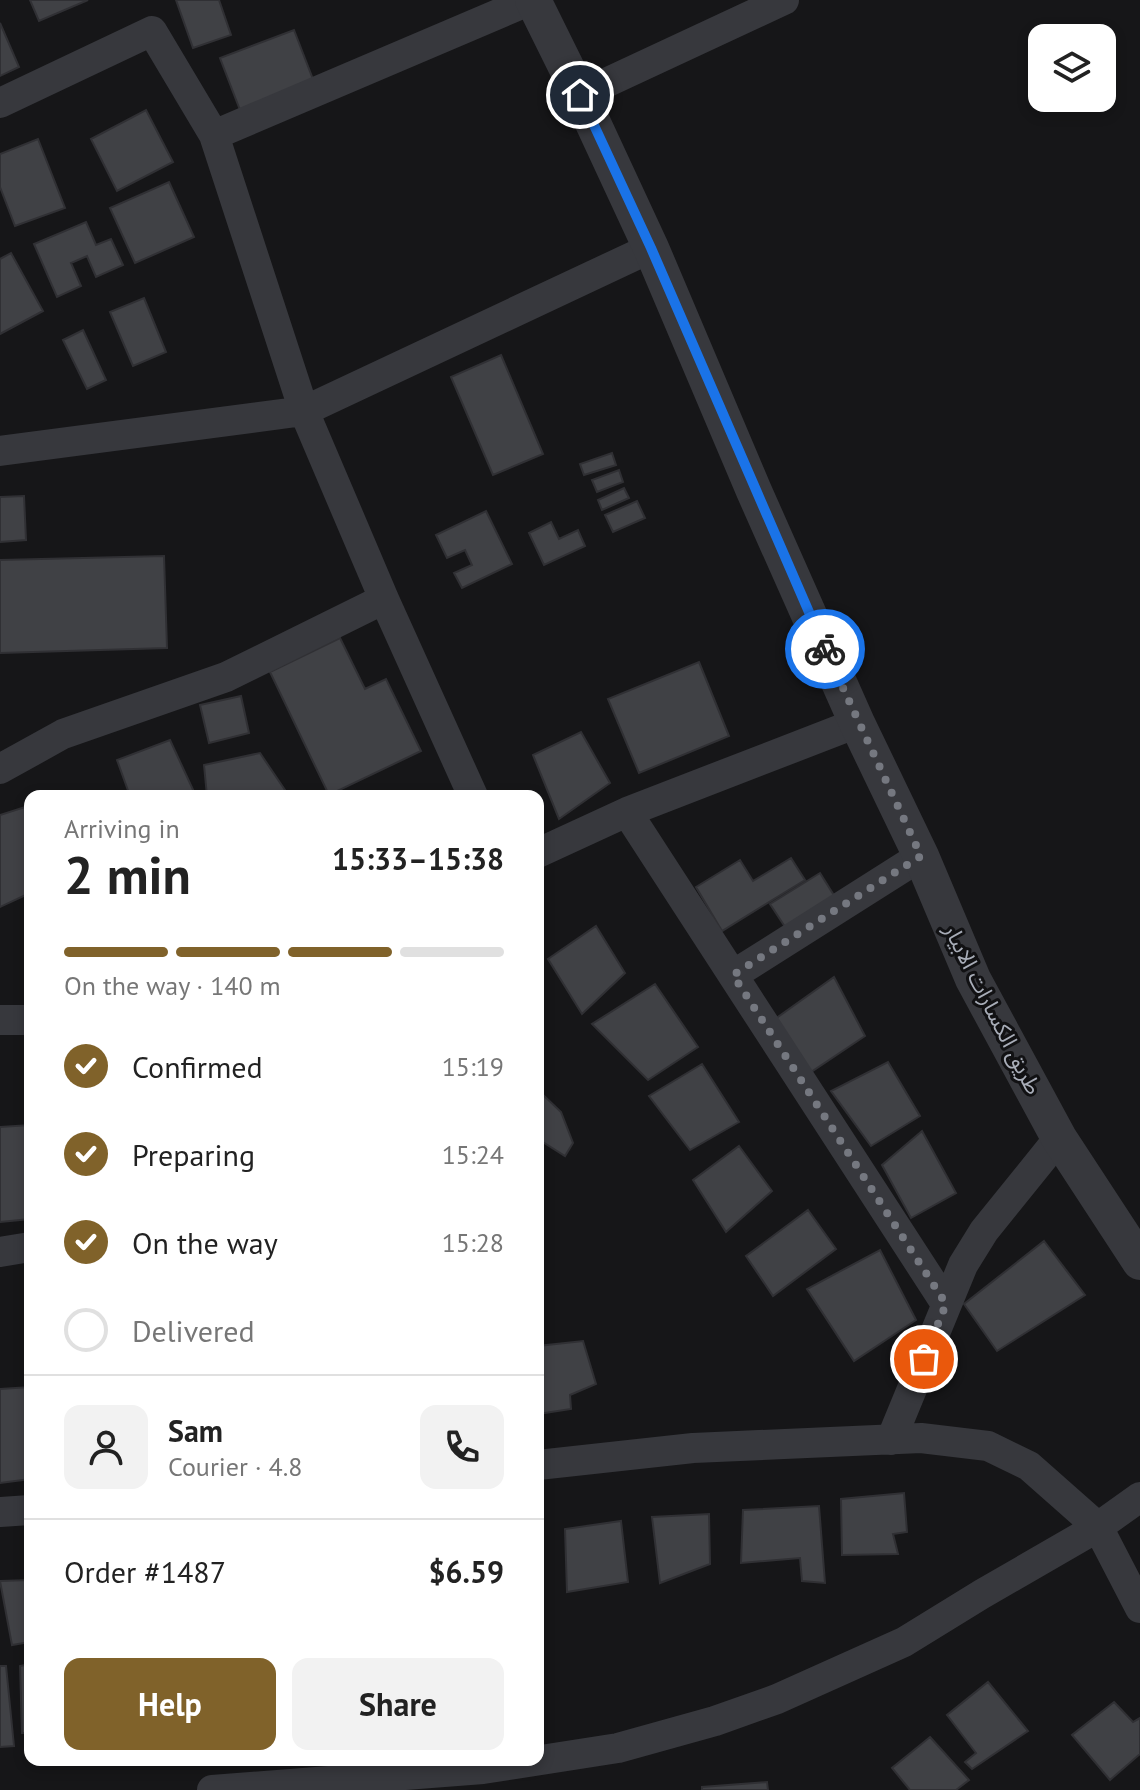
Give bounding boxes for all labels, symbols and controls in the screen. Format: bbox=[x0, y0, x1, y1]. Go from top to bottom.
map controls bbox=[1028, 24, 1116, 112]
button: layers bbox=[1028, 24, 1116, 112]
pin bbox=[546, 61, 614, 129]
icon: home bbox=[558, 73, 602, 117]
courier bbox=[785, 609, 865, 689]
icon: bike bbox=[803, 627, 847, 671]
text: Arriving in bbox=[64, 812, 180, 845]
text: 15:33–15:38 bbox=[332, 839, 504, 878]
text: 2 min bbox=[64, 841, 191, 908]
street label: طريق الكسارات الابيار bbox=[938, 918, 1048, 1099]
text: On the way · 140 m bbox=[64, 969, 281, 1002]
icon: check bbox=[64, 1044, 108, 1088]
text: Confirmed bbox=[132, 1047, 263, 1086]
text: 15:19 bbox=[442, 1050, 504, 1083]
icon: check bbox=[64, 1132, 108, 1176]
text: Preparing bbox=[132, 1135, 255, 1174]
text: 15:24 bbox=[442, 1138, 504, 1171]
icon: check bbox=[64, 1220, 108, 1264]
text: On the way bbox=[132, 1223, 278, 1262]
text: 15:28 bbox=[442, 1226, 504, 1259]
text: Delivered bbox=[132, 1311, 255, 1350]
pin bbox=[890, 1325, 958, 1393]
icon: bag bbox=[902, 1337, 946, 1381]
button: person bbox=[64, 1405, 148, 1489]
button: phone bbox=[420, 1405, 504, 1489]
text: Sam bbox=[168, 1411, 223, 1450]
text: Courier · 4.8 bbox=[168, 1450, 302, 1483]
text: Order #1487 bbox=[64, 1552, 226, 1591]
text: $6.59 bbox=[429, 1552, 504, 1591]
button: Help bbox=[64, 1658, 276, 1750]
button: Share bbox=[292, 1658, 504, 1750]

